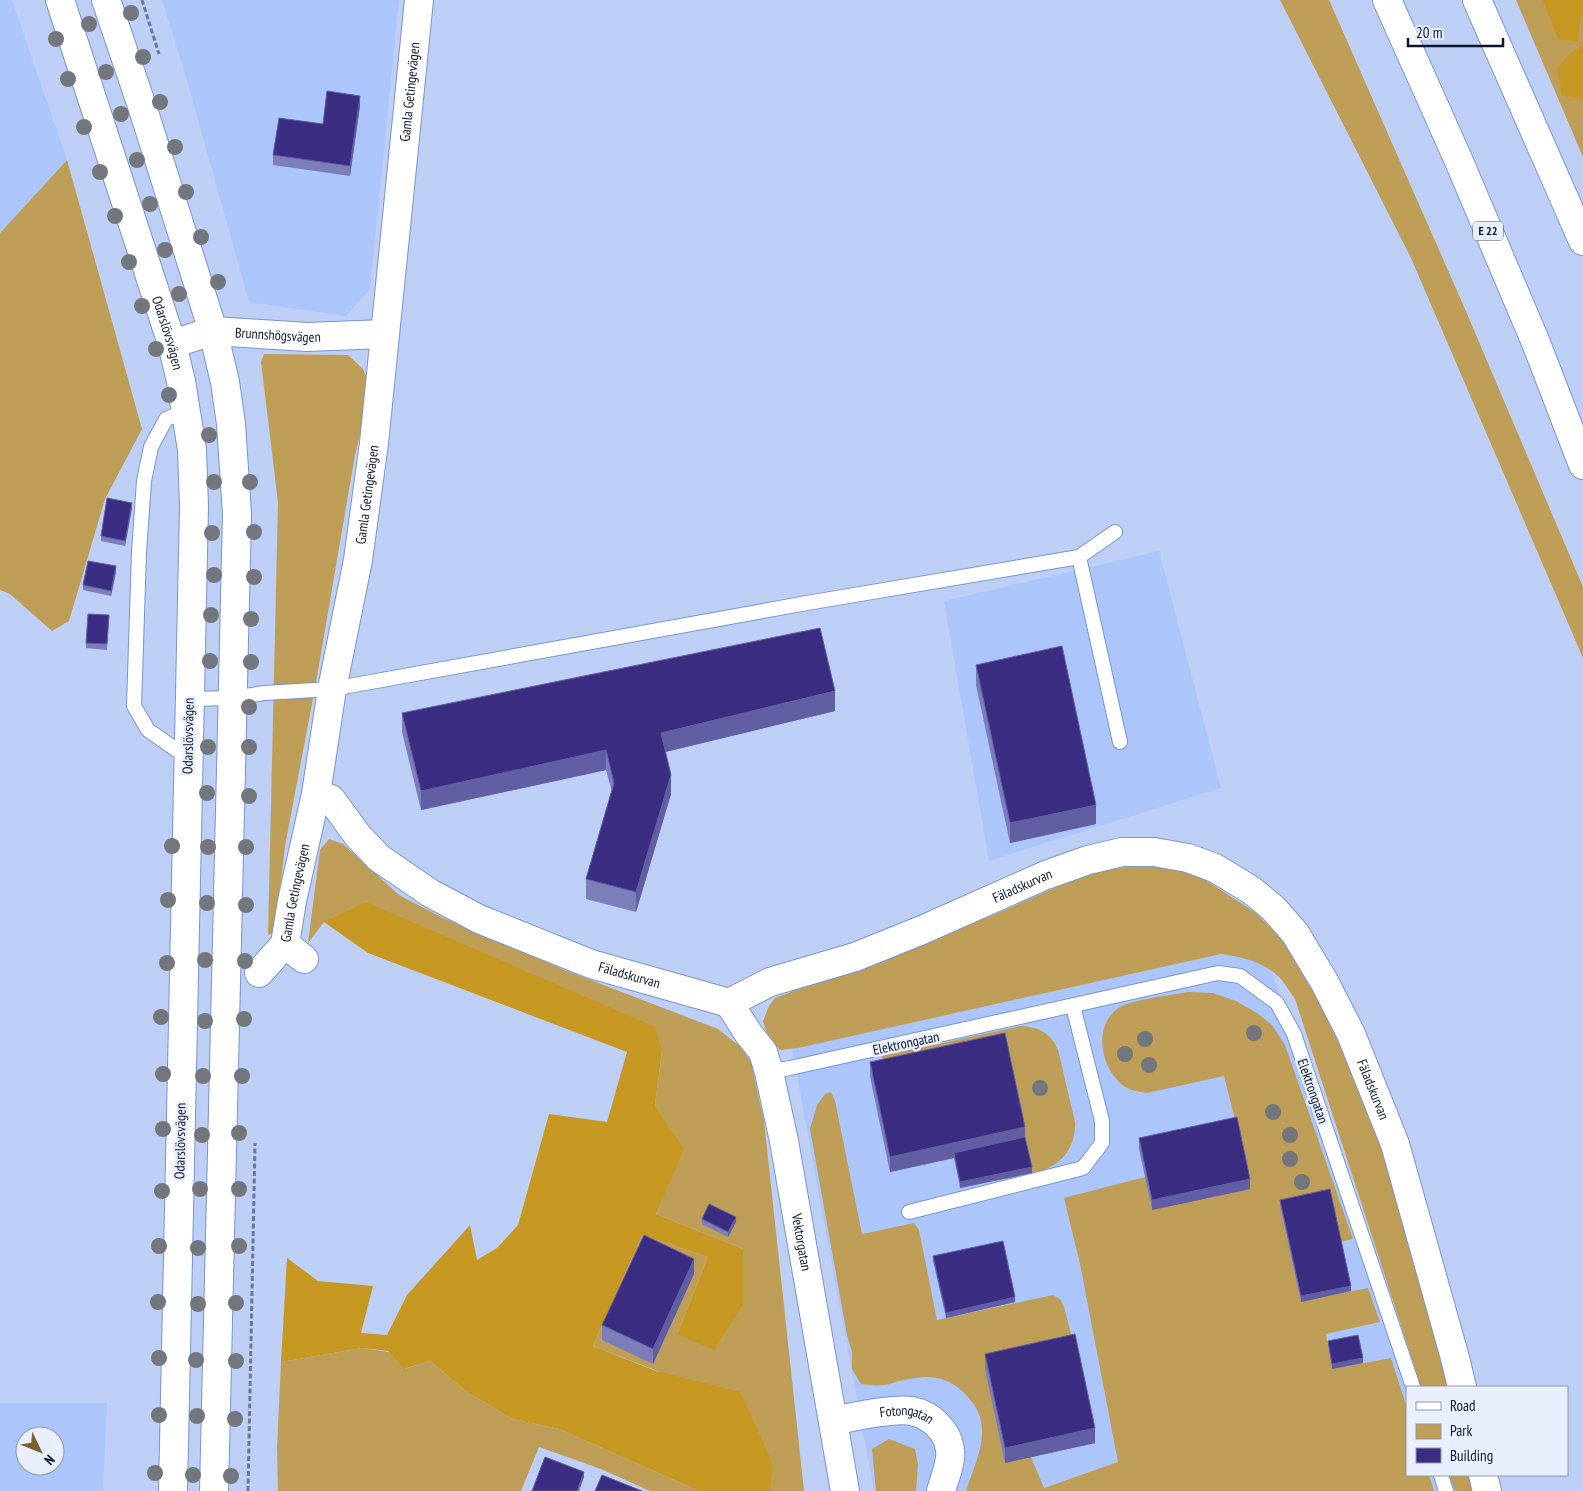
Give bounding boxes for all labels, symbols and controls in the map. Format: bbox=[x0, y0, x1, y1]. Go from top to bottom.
scale bar bbox=[1408, 15, 1503, 47]
text: 20 m bbox=[1416, 23, 1442, 42]
street label: Gamla Getingevägen bbox=[396, 41, 424, 142]
road number: E 22 bbox=[1473, 222, 1503, 240]
street label: Odarslövsvägen bbox=[148, 294, 187, 372]
street label: Brunnshögsvägen bbox=[235, 323, 321, 346]
street label: Gamla Getingevägen bbox=[351, 444, 383, 545]
street label: Odarslövsvägen bbox=[178, 698, 198, 774]
street label: Gamla Getingevägen bbox=[276, 842, 314, 943]
street label: Fäladskurvan bbox=[989, 865, 1054, 907]
street label: Fäladskurvan bbox=[596, 958, 663, 992]
street label: Elektrongatan bbox=[871, 1027, 941, 1059]
street label: Elektrongatan bbox=[1293, 1056, 1333, 1126]
street label: Fäladskurvan bbox=[1353, 1057, 1393, 1122]
street label: Odarslövsvägen bbox=[170, 1103, 190, 1179]
street label: Vektorgatan bbox=[788, 1211, 815, 1272]
legend bbox=[1406, 1386, 1568, 1476]
text: Road bbox=[1450, 1396, 1476, 1415]
street label: Fotongatan bbox=[879, 1401, 937, 1428]
text: Park bbox=[1450, 1421, 1472, 1440]
north arrow bbox=[15, 1426, 65, 1476]
text: Building bbox=[1450, 1446, 1493, 1465]
text: N bbox=[40, 1451, 59, 1469]

